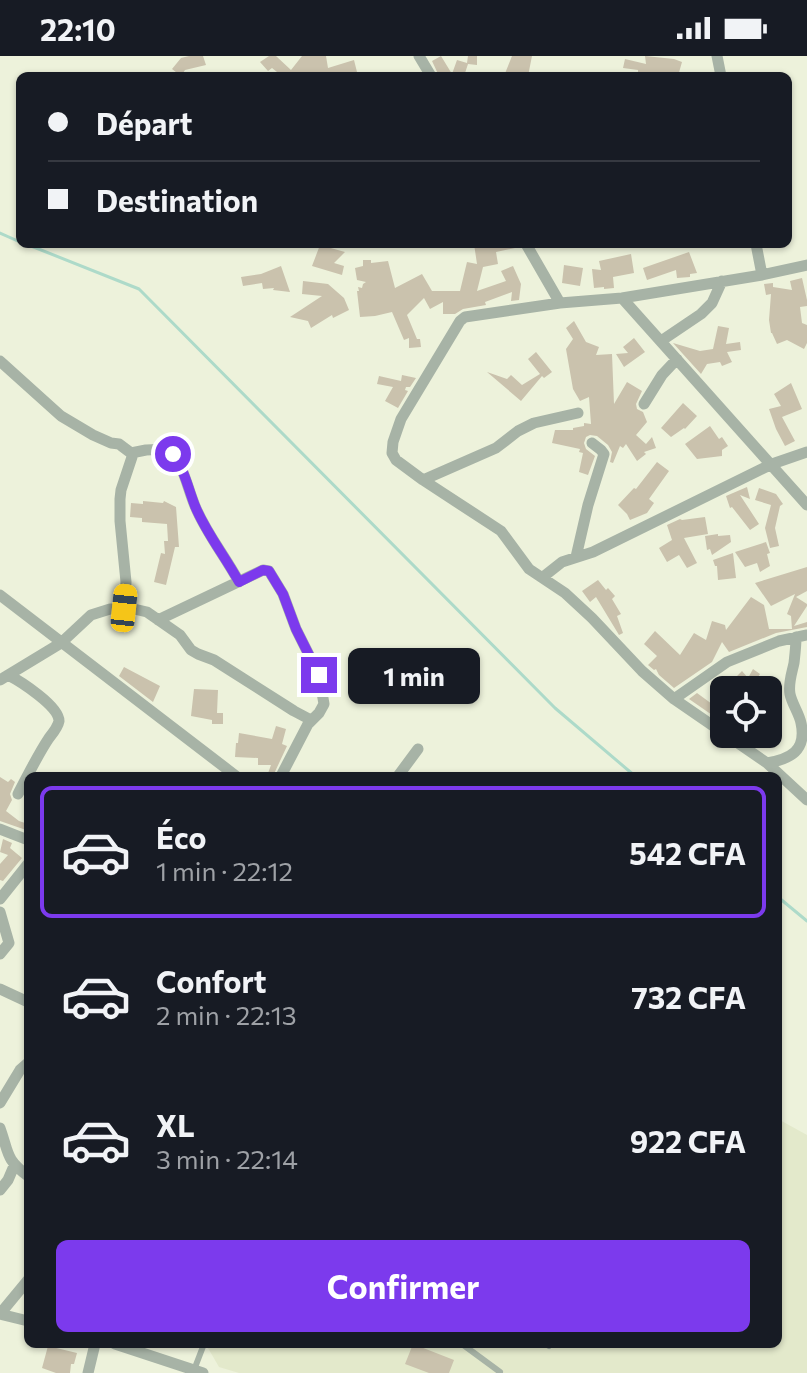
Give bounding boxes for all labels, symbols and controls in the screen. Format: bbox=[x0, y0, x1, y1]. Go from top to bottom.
text: 22:10 bbox=[40, 10, 116, 47]
text: Départ bbox=[96, 104, 192, 141]
text: Destination bbox=[96, 181, 258, 218]
route start bbox=[155, 436, 191, 472]
car bbox=[110, 583, 138, 633]
callout: 1 min bbox=[347, 647, 479, 703]
route end bbox=[301, 657, 337, 693]
text: 1 min bbox=[383, 660, 445, 691]
map controls bbox=[710, 676, 782, 748]
button: locate bbox=[710, 676, 782, 748]
icon: car bbox=[60, 816, 132, 888]
text: Éco bbox=[156, 818, 206, 855]
text: 542 CFA bbox=[629, 834, 746, 871]
text: 1 min · 22:12 bbox=[156, 855, 293, 886]
icon: car bbox=[60, 960, 132, 1032]
text: Confort bbox=[156, 962, 267, 999]
text: 732 CFA bbox=[631, 978, 746, 1015]
text: 2 min · 22:13 bbox=[156, 999, 297, 1030]
icon: car bbox=[60, 1104, 132, 1176]
text: XL bbox=[156, 1106, 195, 1143]
text: 922 CFA bbox=[630, 1122, 746, 1159]
text: 3 min · 22:14 bbox=[156, 1143, 298, 1174]
button: Confirmer bbox=[56, 1240, 750, 1332]

